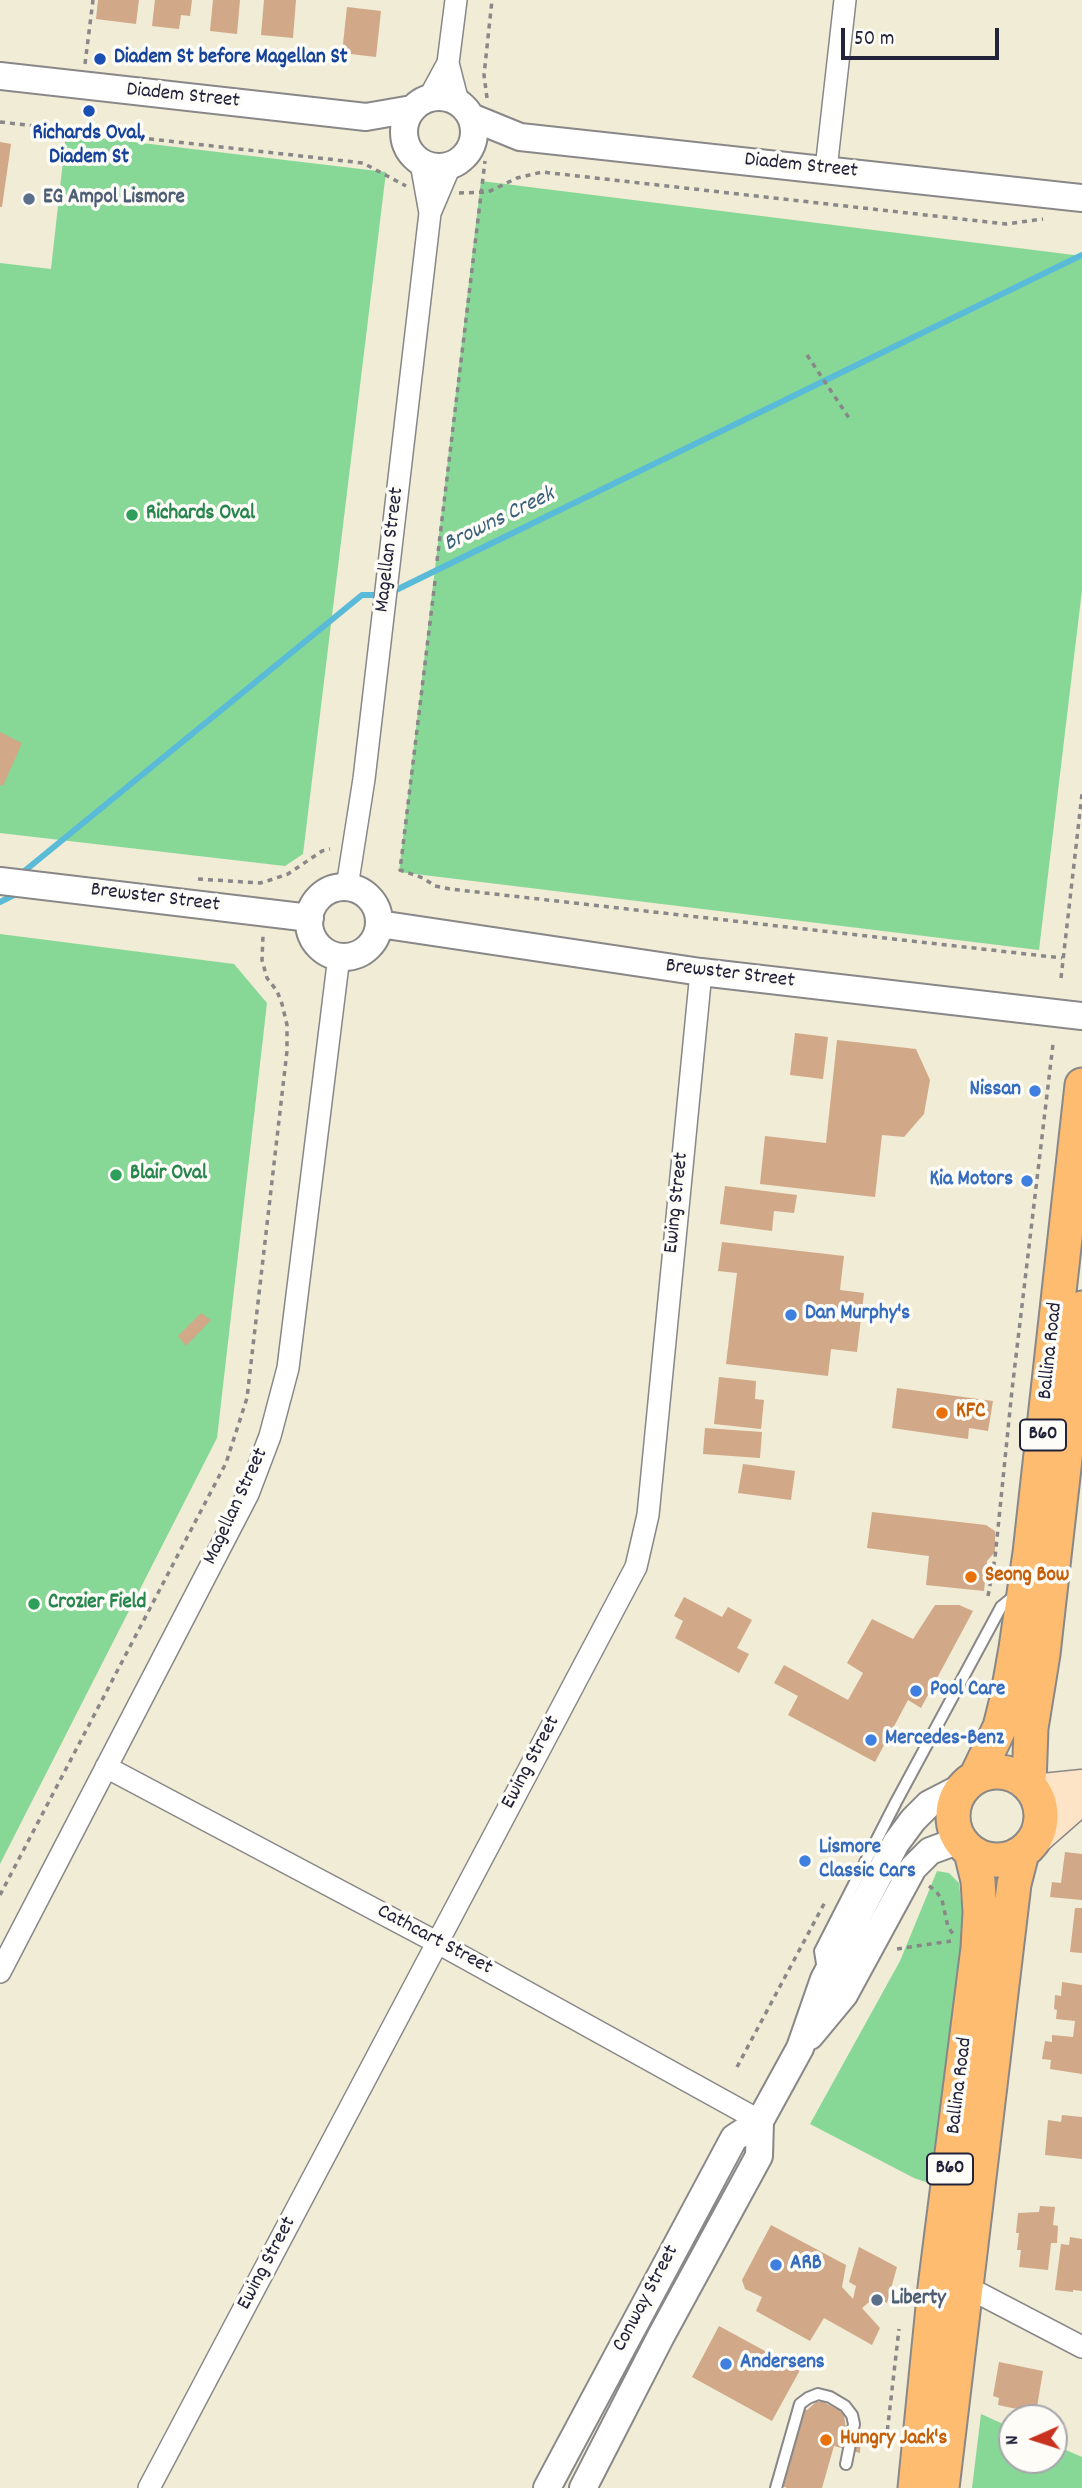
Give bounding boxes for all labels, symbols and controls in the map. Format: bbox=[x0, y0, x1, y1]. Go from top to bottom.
scale bar bbox=[844, 14, 1002, 58]
text: 50 m bbox=[854, 25, 894, 55]
place label: Diadem St before Magellan St bbox=[114, 46, 348, 72]
marker: Diadem St before Magellan St bbox=[92, 51, 108, 67]
street label: Diadem Street bbox=[125, 79, 241, 115]
marker: Richards Oval, Diadem St bbox=[81, 103, 97, 119]
place label: Richards Oval, Diadem St bbox=[33, 122, 145, 172]
street label: Diadem Street bbox=[743, 149, 859, 185]
place label: EG Ampol Lismore bbox=[43, 186, 185, 212]
marker: EG Ampol Lismore bbox=[21, 191, 37, 207]
water label: Browns Creek bbox=[440, 482, 560, 560]
street label: Magellan Street bbox=[371, 486, 411, 614]
place label: Richards Oval bbox=[146, 502, 255, 528]
marker: Richards Oval bbox=[124, 507, 140, 523]
street label: Brewster Street bbox=[89, 879, 221, 919]
street label: Brewster Street bbox=[664, 955, 796, 995]
place label: Nissan bbox=[970, 1078, 1021, 1104]
marker: Nissan bbox=[1027, 1083, 1043, 1099]
street label: Ewing Street bbox=[660, 1151, 696, 1255]
place label: Blair Oval bbox=[130, 1162, 207, 1188]
marker: Blair Oval bbox=[108, 1167, 124, 1183]
place label: Kia Motors bbox=[929, 1168, 1013, 1194]
marker: Kia Motors bbox=[1019, 1173, 1035, 1189]
street label: Ballina Road bbox=[1034, 1301, 1070, 1401]
place label: Dan Murphy's bbox=[805, 1302, 910, 1328]
marker: Dan Murphy's bbox=[783, 1307, 799, 1323]
place label: KFC bbox=[956, 1400, 985, 1426]
marker: KFC bbox=[934, 1405, 950, 1421]
road number: B60 bbox=[1020, 1420, 1066, 1450]
street label: Magellan Street bbox=[199, 1445, 275, 1569]
place label: Seong Bow bbox=[985, 1564, 1069, 1590]
marker: Seong Bow bbox=[963, 1569, 979, 1585]
place label: Crozier Field bbox=[48, 1591, 146, 1617]
marker: Crozier Field bbox=[26, 1596, 42, 1612]
place label: Pool Care bbox=[930, 1678, 1005, 1704]
marker: Pool Care bbox=[908, 1683, 924, 1699]
street label: Ewing Street bbox=[497, 1712, 567, 1814]
place label: Mercedes-Benz bbox=[885, 1727, 1004, 1753]
marker: Mercedes-Benz bbox=[863, 1732, 879, 1748]
place label: Lismore Classic Cars bbox=[819, 1836, 916, 1886]
marker: Lismore Classic Cars bbox=[797, 1853, 813, 1869]
street label: Cathcart Street bbox=[372, 1900, 496, 1982]
street label: Ballina Road bbox=[943, 2036, 979, 2136]
road number: B60 bbox=[927, 2154, 973, 2184]
street label: Ewing Street bbox=[233, 2213, 303, 2315]
street label: Conway Street bbox=[608, 2241, 686, 2357]
place label: ARB bbox=[790, 2252, 822, 2278]
marker: ARB bbox=[768, 2257, 784, 2273]
place label: Liberty bbox=[891, 2287, 946, 2313]
marker: Liberty bbox=[869, 2292, 885, 2308]
place label: Andersens bbox=[740, 2351, 825, 2377]
marker: Andersens bbox=[718, 2356, 734, 2372]
north arrow bbox=[998, 2404, 1068, 2474]
place label: Hungry Jack's bbox=[840, 2427, 947, 2453]
marker: Hungry Jack's bbox=[818, 2432, 834, 2448]
text: N bbox=[1000, 2435, 1027, 2445]

